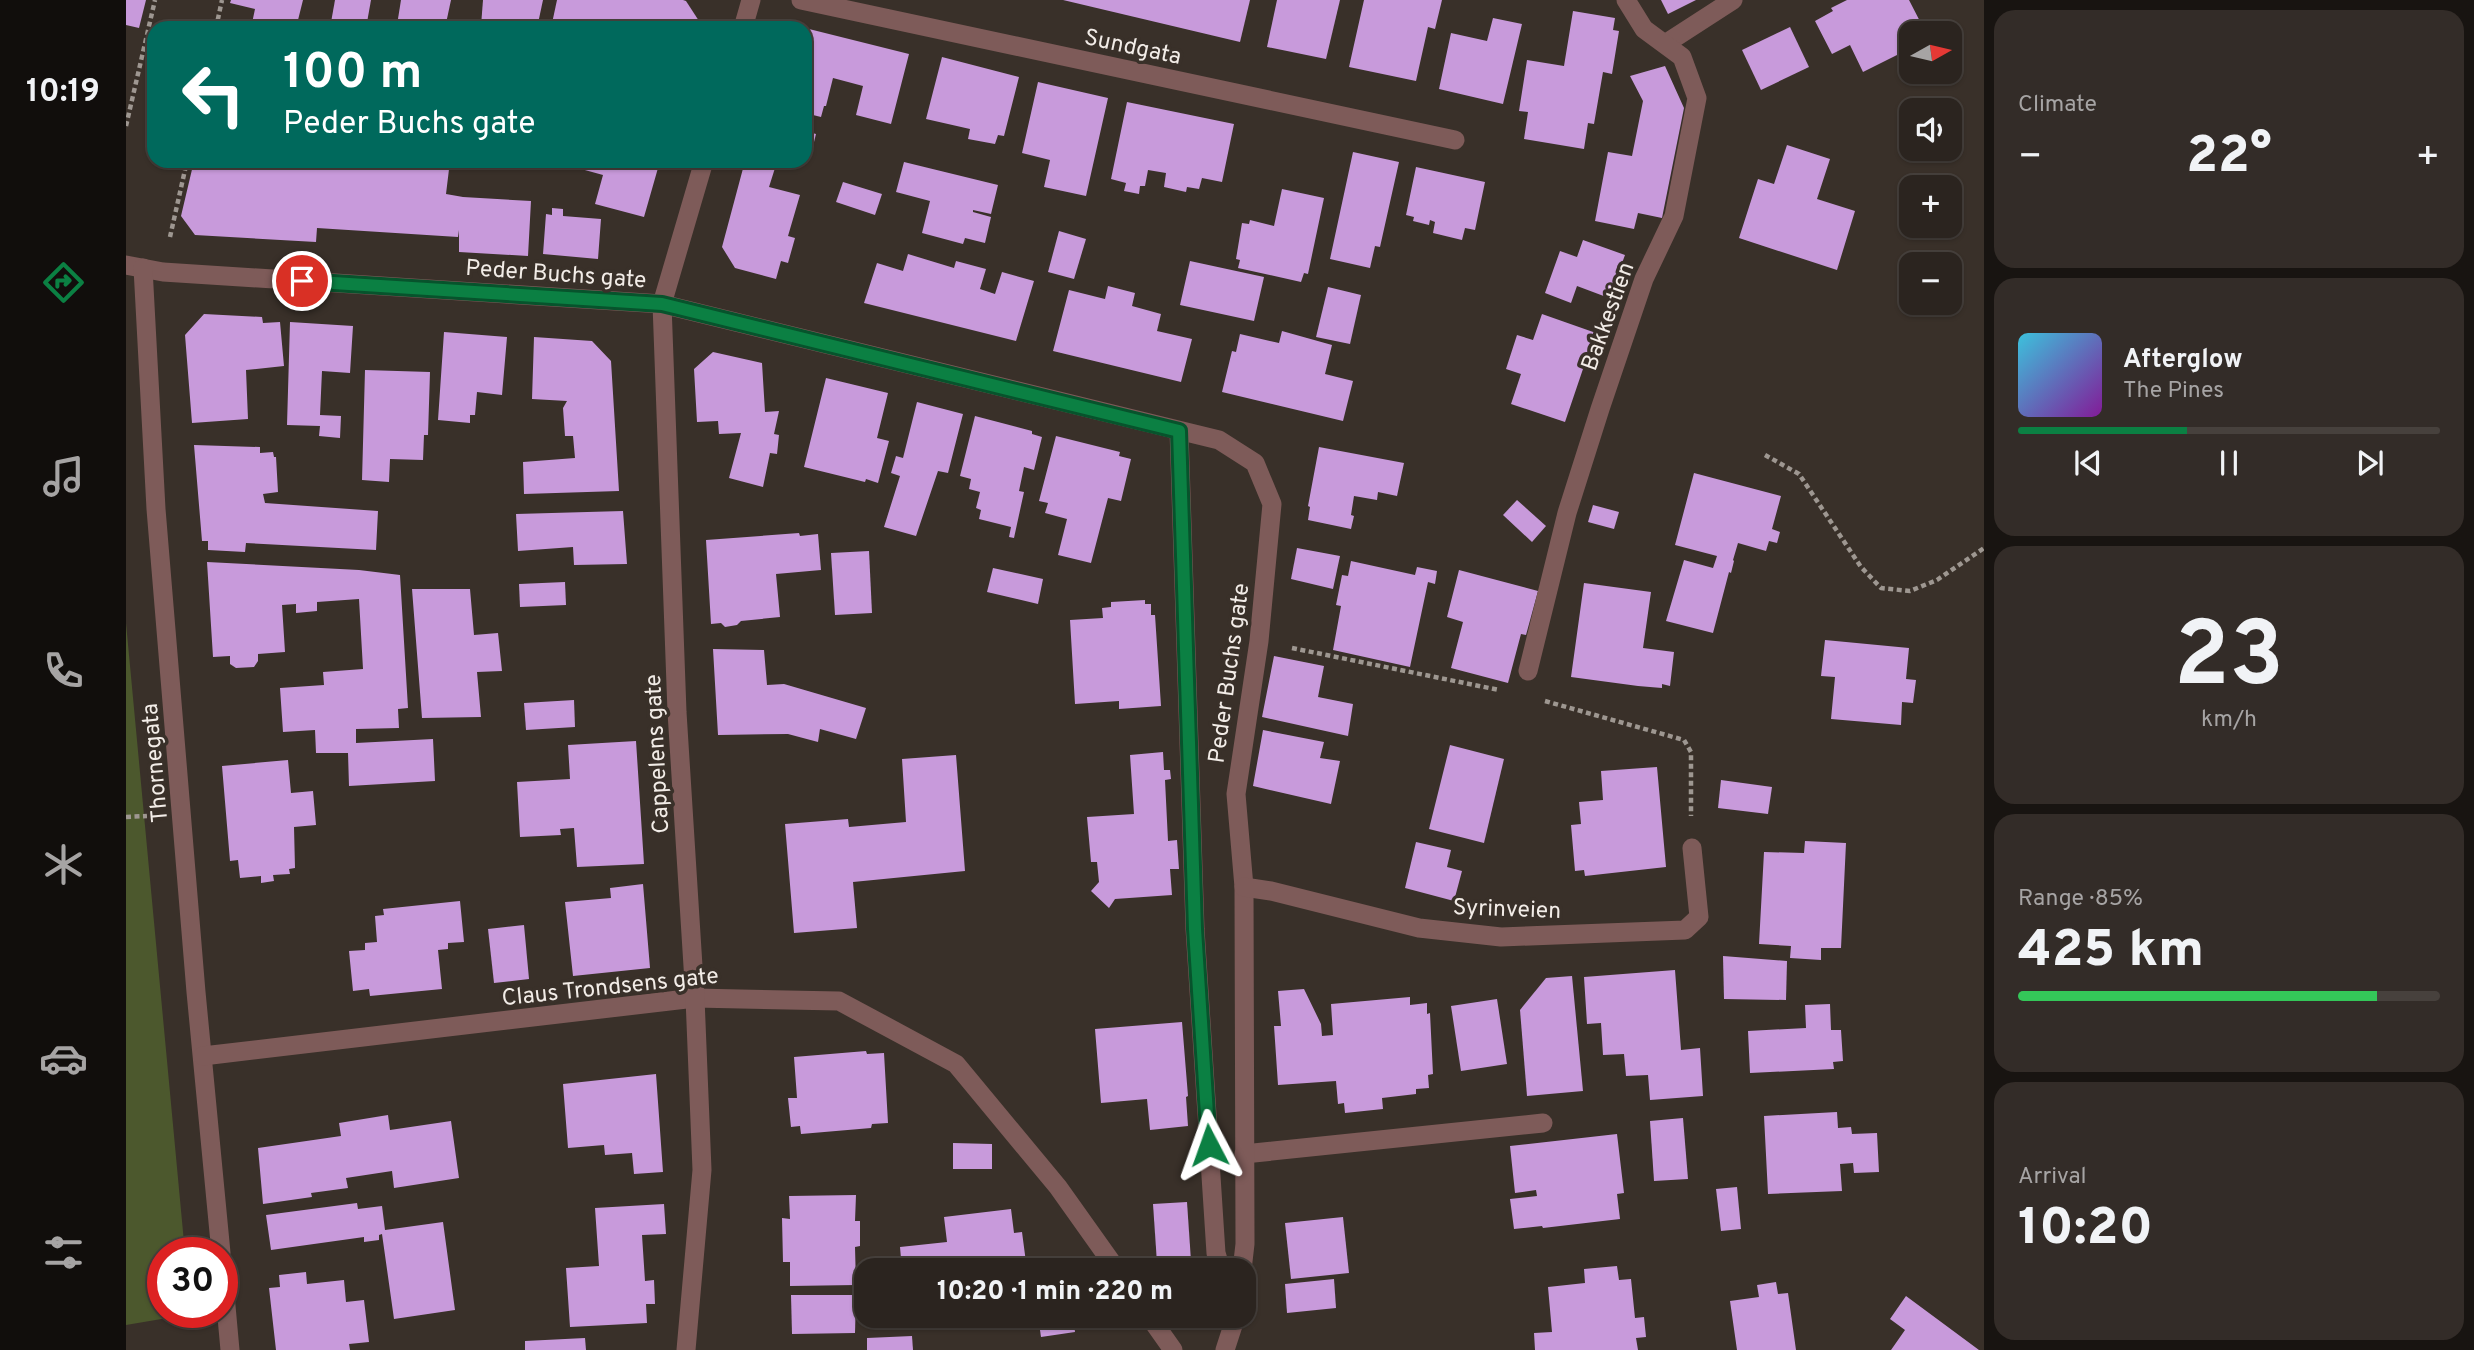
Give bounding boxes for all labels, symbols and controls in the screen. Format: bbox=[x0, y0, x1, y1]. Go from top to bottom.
north arrow bbox=[1899, 21, 1962, 84]
map controls bbox=[1899, 21, 1962, 315]
street label: Sundgata bbox=[1081, 24, 1184, 73]
text: 100 m bbox=[283, 44, 422, 106]
icon: left bbox=[168, 49, 259, 140]
text: 10:19 bbox=[26, 73, 100, 113]
text: Climate bbox=[2018, 91, 2097, 120]
button: sound bbox=[1899, 98, 1962, 161]
text: Peder Buchs gate bbox=[283, 105, 536, 145]
text: 22° bbox=[2186, 125, 2272, 191]
text: − bbox=[2018, 134, 2043, 183]
text: + bbox=[2415, 134, 2440, 183]
button: + bbox=[1899, 175, 1962, 238]
pin bbox=[272, 251, 332, 311]
button: − bbox=[1899, 252, 1962, 315]
street label: Peder Buchs gate bbox=[464, 255, 647, 296]
icon: directions bbox=[39, 258, 88, 307]
street label: Bakkestien bbox=[1576, 259, 1642, 375]
icon: arrive bbox=[283, 262, 321, 300]
text: Afterglow bbox=[2123, 344, 2243, 377]
text: The Pines bbox=[2123, 377, 2224, 406]
icon: previous bbox=[2069, 444, 2107, 482]
icon: pause bbox=[2210, 444, 2248, 482]
icon: next bbox=[2351, 444, 2389, 482]
icon: music bbox=[39, 452, 88, 501]
street label: Peder Buchs gate bbox=[1203, 581, 1257, 765]
text: 23 bbox=[2174, 603, 2284, 718]
icon: phone bbox=[39, 646, 88, 695]
street label: Cappelens gate bbox=[640, 674, 677, 834]
street label: Thornegata bbox=[137, 702, 176, 824]
text: km/h bbox=[2201, 706, 2257, 735]
icon: climate bbox=[39, 840, 88, 889]
text: Range · 85% bbox=[2018, 885, 2143, 914]
street label: Syrinveien bbox=[1452, 894, 1562, 927]
text: 425 km bbox=[2018, 919, 2204, 985]
street label: Claus Trondsens gate bbox=[500, 963, 720, 1014]
icon: car bbox=[39, 1034, 88, 1083]
position arrow bbox=[1172, 1108, 1246, 1182]
text: Arrival bbox=[2018, 1163, 2087, 1192]
text: 10:20 bbox=[2018, 1197, 2153, 1263]
icon: filters bbox=[39, 1228, 88, 1277]
speed limit sign: 30 bbox=[147, 1237, 238, 1328]
text: 10:20 · 1 min · 220 m bbox=[937, 1276, 1173, 1309]

